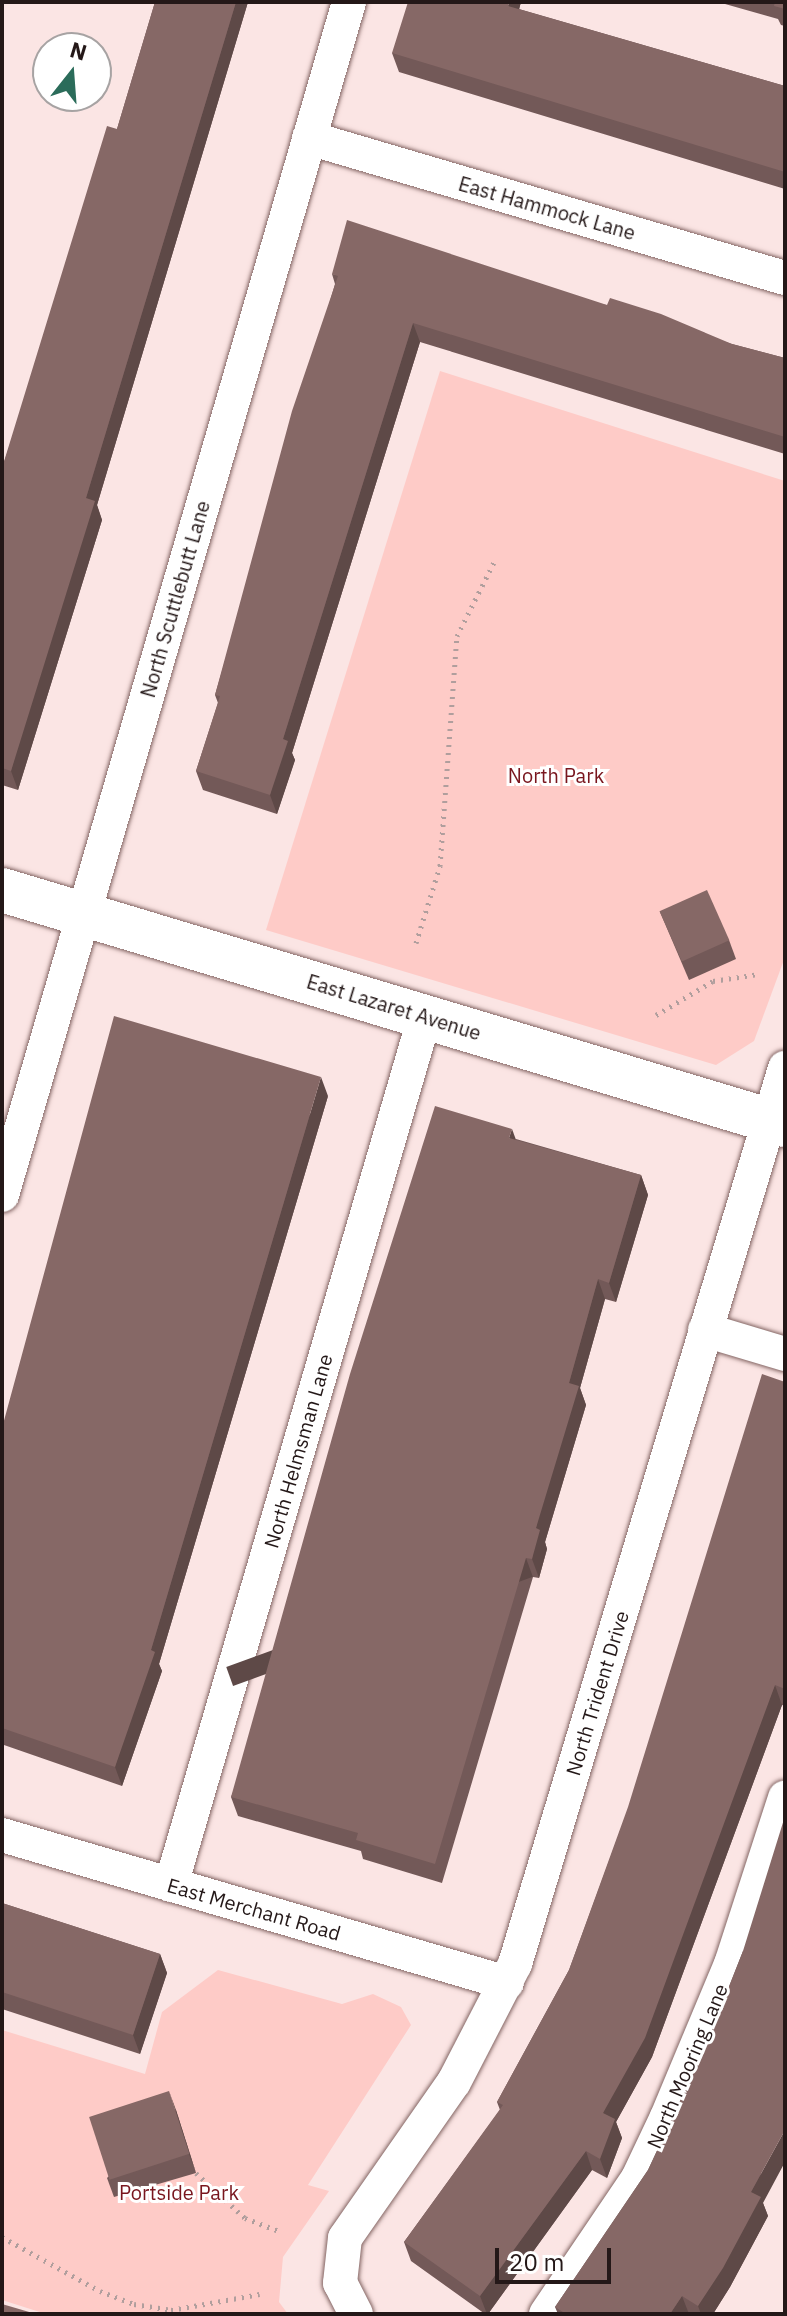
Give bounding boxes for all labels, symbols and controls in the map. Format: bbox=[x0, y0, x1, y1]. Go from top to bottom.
north arrow bbox=[32, 32, 112, 112]
text: N bbox=[67, 34, 90, 67]
street label: East Hammock Lane bbox=[456, 171, 638, 245]
street label: North Scuttlebutt Lane bbox=[135, 498, 215, 700]
park label: North Park bbox=[508, 763, 604, 787]
street label: East Lazaret Avenue bbox=[304, 969, 484, 1045]
street label: North Helmsman Lane bbox=[259, 1351, 337, 1551]
street label: North Trident Drive bbox=[561, 1608, 633, 1778]
street label: East Merchant Road bbox=[165, 1873, 343, 1945]
street label: North Mooring Lane bbox=[641, 1980, 733, 2152]
park label: Portside Park bbox=[119, 2180, 239, 2204]
scale bar bbox=[499, 2232, 615, 2282]
text: 20 m bbox=[509, 2246, 564, 2278]

